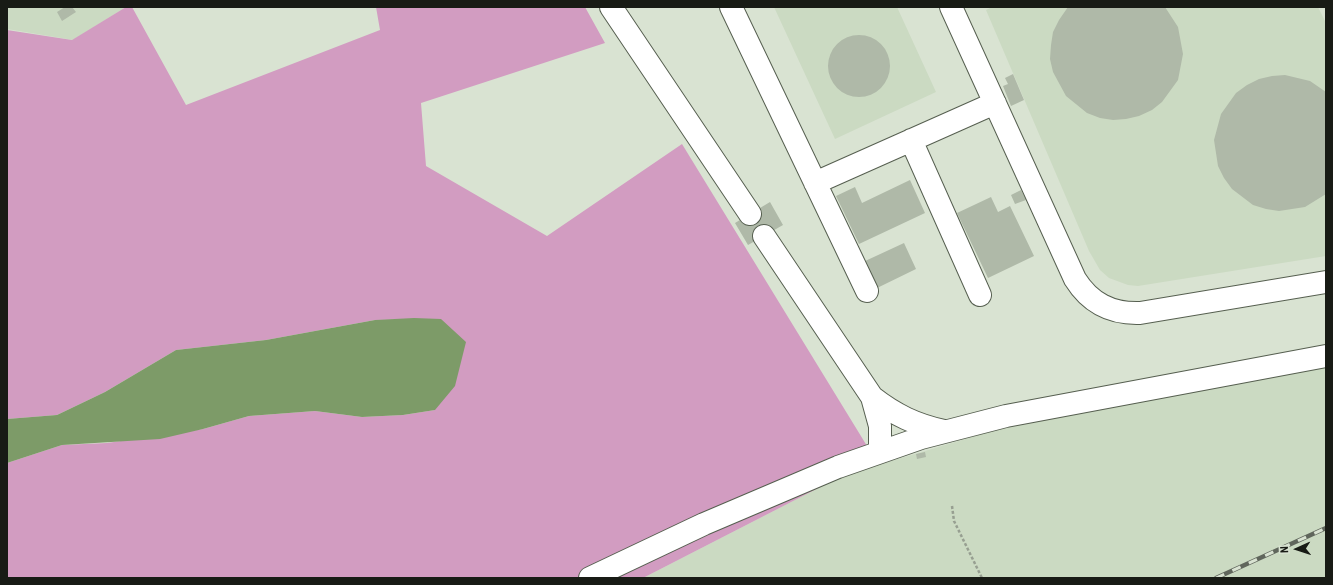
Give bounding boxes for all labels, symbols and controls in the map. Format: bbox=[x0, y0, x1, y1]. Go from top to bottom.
north arrow bbox=[1277, 529, 1317, 569]
text: N bbox=[1278, 546, 1291, 553]

